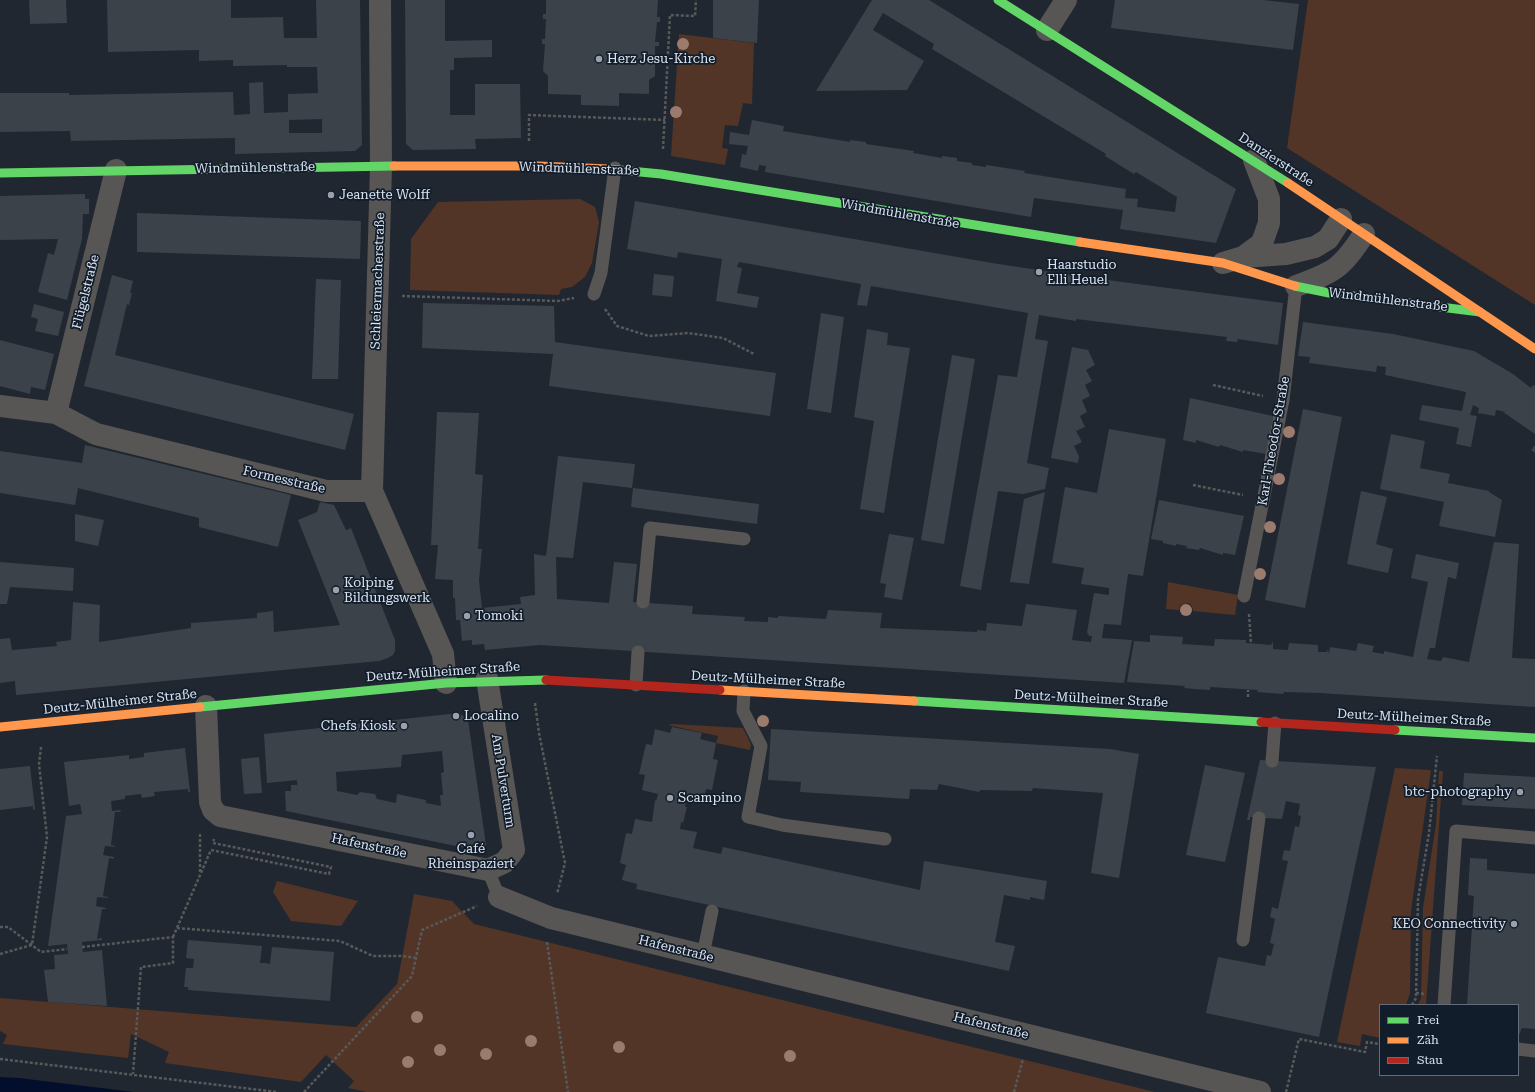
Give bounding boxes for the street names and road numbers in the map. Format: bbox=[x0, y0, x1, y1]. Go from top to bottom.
street label: Danzierstraße bbox=[1235, 130, 1317, 190]
street label: Windmühlenstraße bbox=[195, 159, 315, 177]
street label: Windmühlenstraße bbox=[519, 159, 639, 179]
street label: Windmühlenstraße bbox=[839, 196, 961, 232]
street label: Schleiermacherstraße bbox=[368, 212, 388, 350]
street label: Flügelstraße bbox=[69, 253, 103, 331]
street label: Windmühlenstraße bbox=[1327, 285, 1449, 315]
street label: Karl-Theodor-Straße bbox=[1255, 375, 1293, 507]
street label: Formesstraße bbox=[241, 463, 327, 497]
street label: Deutz-Mülheimer Straße bbox=[365, 659, 521, 685]
street label: Deutz-Mülheimer Straße bbox=[691, 668, 845, 692]
street label: Deutz-Mülheimer Straße bbox=[42, 686, 198, 718]
street label: Deutz-Mülheimer Straße bbox=[1014, 687, 1168, 711]
street label: Deutz-Mülheimer Straße bbox=[1337, 706, 1491, 730]
street label: Am Pulverturm bbox=[488, 733, 518, 829]
street label: Hafenstraße bbox=[330, 830, 408, 862]
street label: Hafenstraße bbox=[637, 932, 715, 966]
street label: Hafenstraße bbox=[952, 1009, 1030, 1043]

